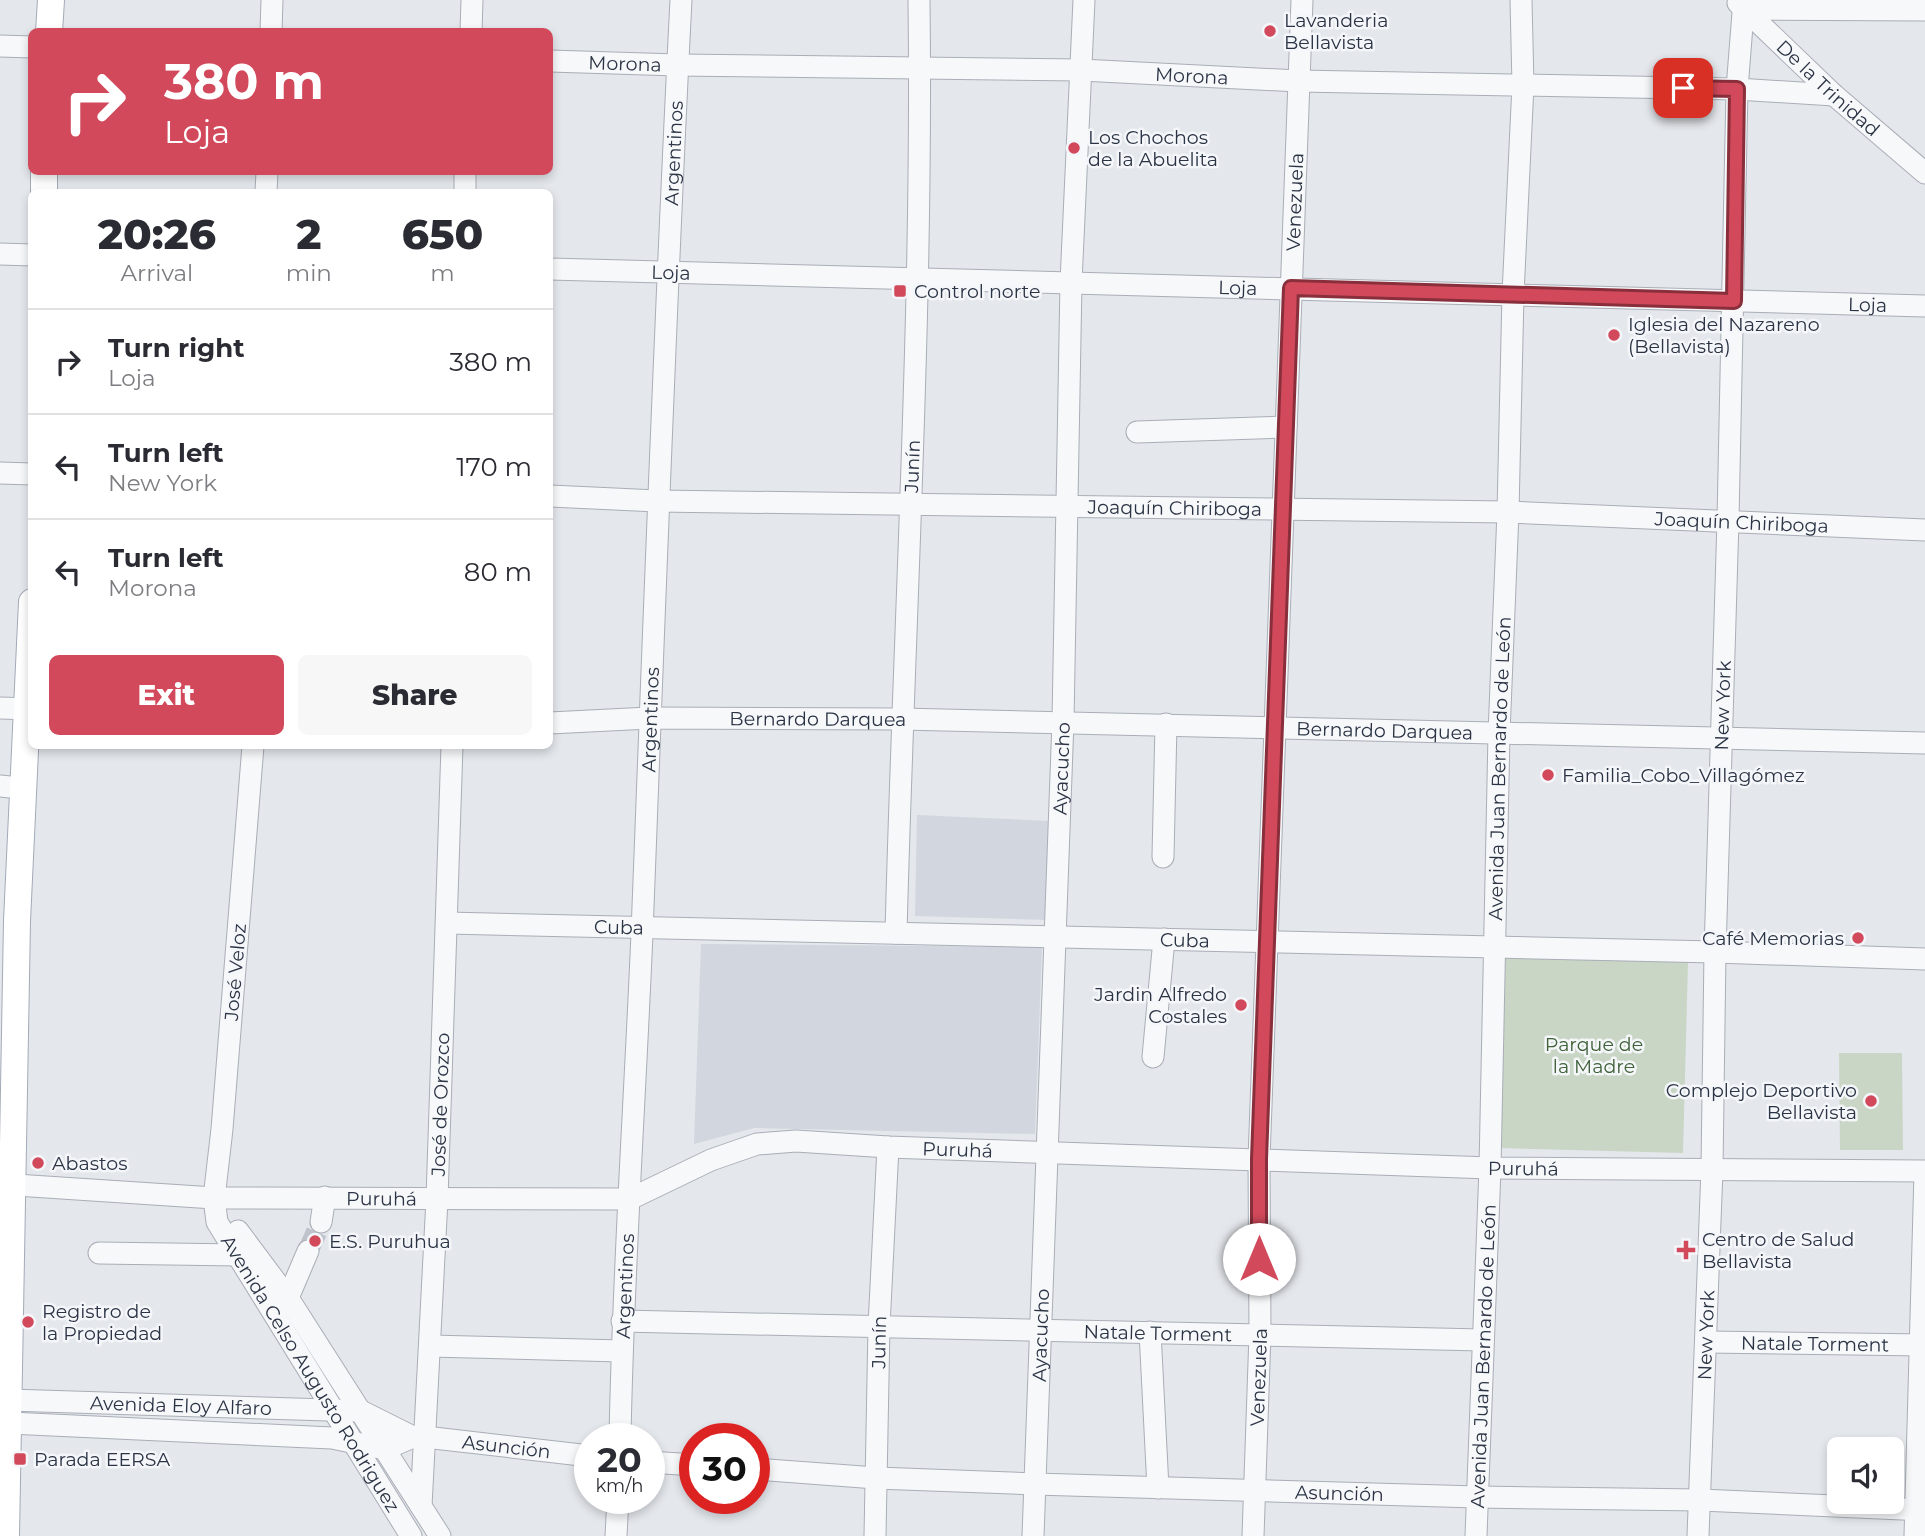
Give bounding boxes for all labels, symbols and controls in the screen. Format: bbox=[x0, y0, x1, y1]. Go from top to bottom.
place label: Lavanderia Bellavista bbox=[1284, 9, 1388, 54]
marker: Lavanderia Bellavista bbox=[1262, 23, 1278, 39]
street label: De la Trinidad bbox=[1772, 35, 1884, 141]
street label: Morona bbox=[588, 51, 662, 77]
text: 380 m bbox=[164, 52, 324, 111]
icon: right bbox=[49, 56, 140, 147]
pin bbox=[1653, 58, 1713, 118]
street label: Morona bbox=[1154, 63, 1229, 89]
icon: arrive bbox=[1664, 69, 1702, 107]
street label: Argentinos bbox=[660, 100, 688, 206]
text: Loja bbox=[164, 112, 230, 151]
place label: Los Chochos de la Abuelita bbox=[1088, 126, 1218, 171]
marker: Los Chochos de la Abuelita bbox=[1066, 140, 1082, 156]
street label: Venezuela bbox=[1282, 152, 1308, 251]
text: 20:26 bbox=[98, 208, 216, 260]
text: 2 bbox=[296, 208, 321, 260]
text: 650 bbox=[402, 208, 483, 260]
text: Arrival bbox=[121, 259, 193, 287]
text: min bbox=[286, 259, 332, 287]
text: m bbox=[430, 259, 455, 287]
street label: Loja bbox=[651, 261, 691, 285]
street label: Loja bbox=[1218, 276, 1258, 300]
place label: Control norte bbox=[914, 280, 1040, 303]
marker: Control norte bbox=[892, 283, 908, 299]
street label: Loja bbox=[1848, 293, 1887, 317]
place label: Iglesia del Nazareno (Bellavista) bbox=[1628, 313, 1820, 358]
marker: Iglesia del Nazareno (Bellavista) bbox=[1606, 327, 1622, 343]
text: Turn right bbox=[108, 332, 244, 364]
icon: right bbox=[49, 343, 87, 381]
text: 380 m bbox=[449, 346, 532, 378]
text: Loja bbox=[108, 364, 156, 392]
text: Turn left bbox=[108, 437, 224, 469]
street label: Junín bbox=[900, 439, 925, 494]
icon: left bbox=[49, 448, 87, 486]
text: 170 m bbox=[456, 451, 532, 483]
text: New York bbox=[108, 469, 217, 497]
street label: Joaquín Chiriboga bbox=[1087, 496, 1262, 521]
street label: Joaquín Chiriboga bbox=[1653, 507, 1829, 538]
text: Turn left bbox=[108, 542, 224, 574]
icon: left bbox=[49, 553, 87, 591]
text: 80 m bbox=[464, 556, 532, 588]
text: Morona bbox=[108, 574, 197, 602]
street label: Avenida Juan Bernardo de León bbox=[1484, 616, 1516, 921]
button: Exit bbox=[49, 655, 284, 735]
button: Share bbox=[298, 655, 532, 735]
street label: New York bbox=[1710, 659, 1736, 751]
street label: Argentinos bbox=[637, 667, 664, 773]
street label: Bernardo Darquea bbox=[729, 707, 906, 731]
street label: Bernardo Darquea bbox=[1296, 717, 1473, 744]
street label: Ayacucho bbox=[1049, 721, 1075, 816]
place label: Familia_Cobo_Villagómez bbox=[1562, 764, 1805, 787]
marker: Familia_Cobo_Villagómez bbox=[1540, 767, 1556, 783]
street label: Cuba bbox=[594, 915, 644, 940]
street label: José Veloz bbox=[220, 923, 251, 1023]
place label: Café Memorias bbox=[1702, 927, 1844, 950]
street label: Cuba bbox=[1160, 928, 1210, 952]
marker: Café Memorias bbox=[1850, 930, 1866, 946]
place label: Jardin Alfredo Costales bbox=[1093, 983, 1227, 1028]
marker: Jardin Alfredo Costales bbox=[1233, 997, 1249, 1013]
street label: José de Orozco bbox=[427, 1032, 455, 1178]
park label: Parque de la Madre bbox=[1545, 1033, 1643, 1078]
place label: Complejo Deportivo Bellavista bbox=[1666, 1079, 1857, 1124]
marker: Complejo Deportivo Bellavista bbox=[1863, 1093, 1879, 1109]
street label: Puruhá bbox=[922, 1137, 993, 1163]
place label: Abastos bbox=[52, 1152, 127, 1175]
marker: Abastos bbox=[30, 1155, 46, 1171]
street label: Puruhá bbox=[1488, 1157, 1559, 1180]
street label: Puruhá bbox=[346, 1187, 417, 1210]
street label: Avenida Juan Bernardo de León bbox=[1466, 1204, 1501, 1509]
position arrow bbox=[1222, 1222, 1296, 1296]
place label: Centro de Salud Bellavista bbox=[1702, 1228, 1854, 1273]
place label: E.S. Puruhua bbox=[329, 1230, 451, 1253]
street label: Avenida Celso Augusto Rodriguez bbox=[216, 1231, 404, 1516]
marker: E.S. Puruhua bbox=[307, 1233, 323, 1249]
street label: Argentinos bbox=[612, 1233, 639, 1339]
marker: Centro de Salud Bellavista bbox=[1676, 1240, 1696, 1260]
street label: Ayacucho bbox=[1028, 1288, 1054, 1382]
street label: New York bbox=[1693, 1289, 1719, 1381]
place label: Registro de la Propiedad bbox=[42, 1300, 162, 1345]
marker: Registro de la Propiedad bbox=[20, 1314, 36, 1330]
street label: Junín bbox=[867, 1315, 892, 1370]
street label: Natale Torment bbox=[1083, 1320, 1233, 1346]
street label: Venezuela bbox=[1246, 1328, 1272, 1427]
street label: Natale Torment bbox=[1741, 1331, 1890, 1357]
street label: Avenida Eloy Alfaro bbox=[90, 1392, 272, 1420]
speed limit sign: 30 bbox=[679, 1423, 770, 1514]
street label: Asunción bbox=[461, 1430, 552, 1463]
map controls bbox=[1827, 1437, 1904, 1514]
button: sound bbox=[1827, 1437, 1904, 1514]
text: 20 bbox=[597, 1438, 642, 1481]
place label: Parada EERSA bbox=[34, 1448, 171, 1471]
marker: Parada EERSA bbox=[12, 1451, 28, 1467]
text: km/h bbox=[595, 1475, 644, 1497]
street label: Asunción bbox=[1295, 1481, 1384, 1506]

